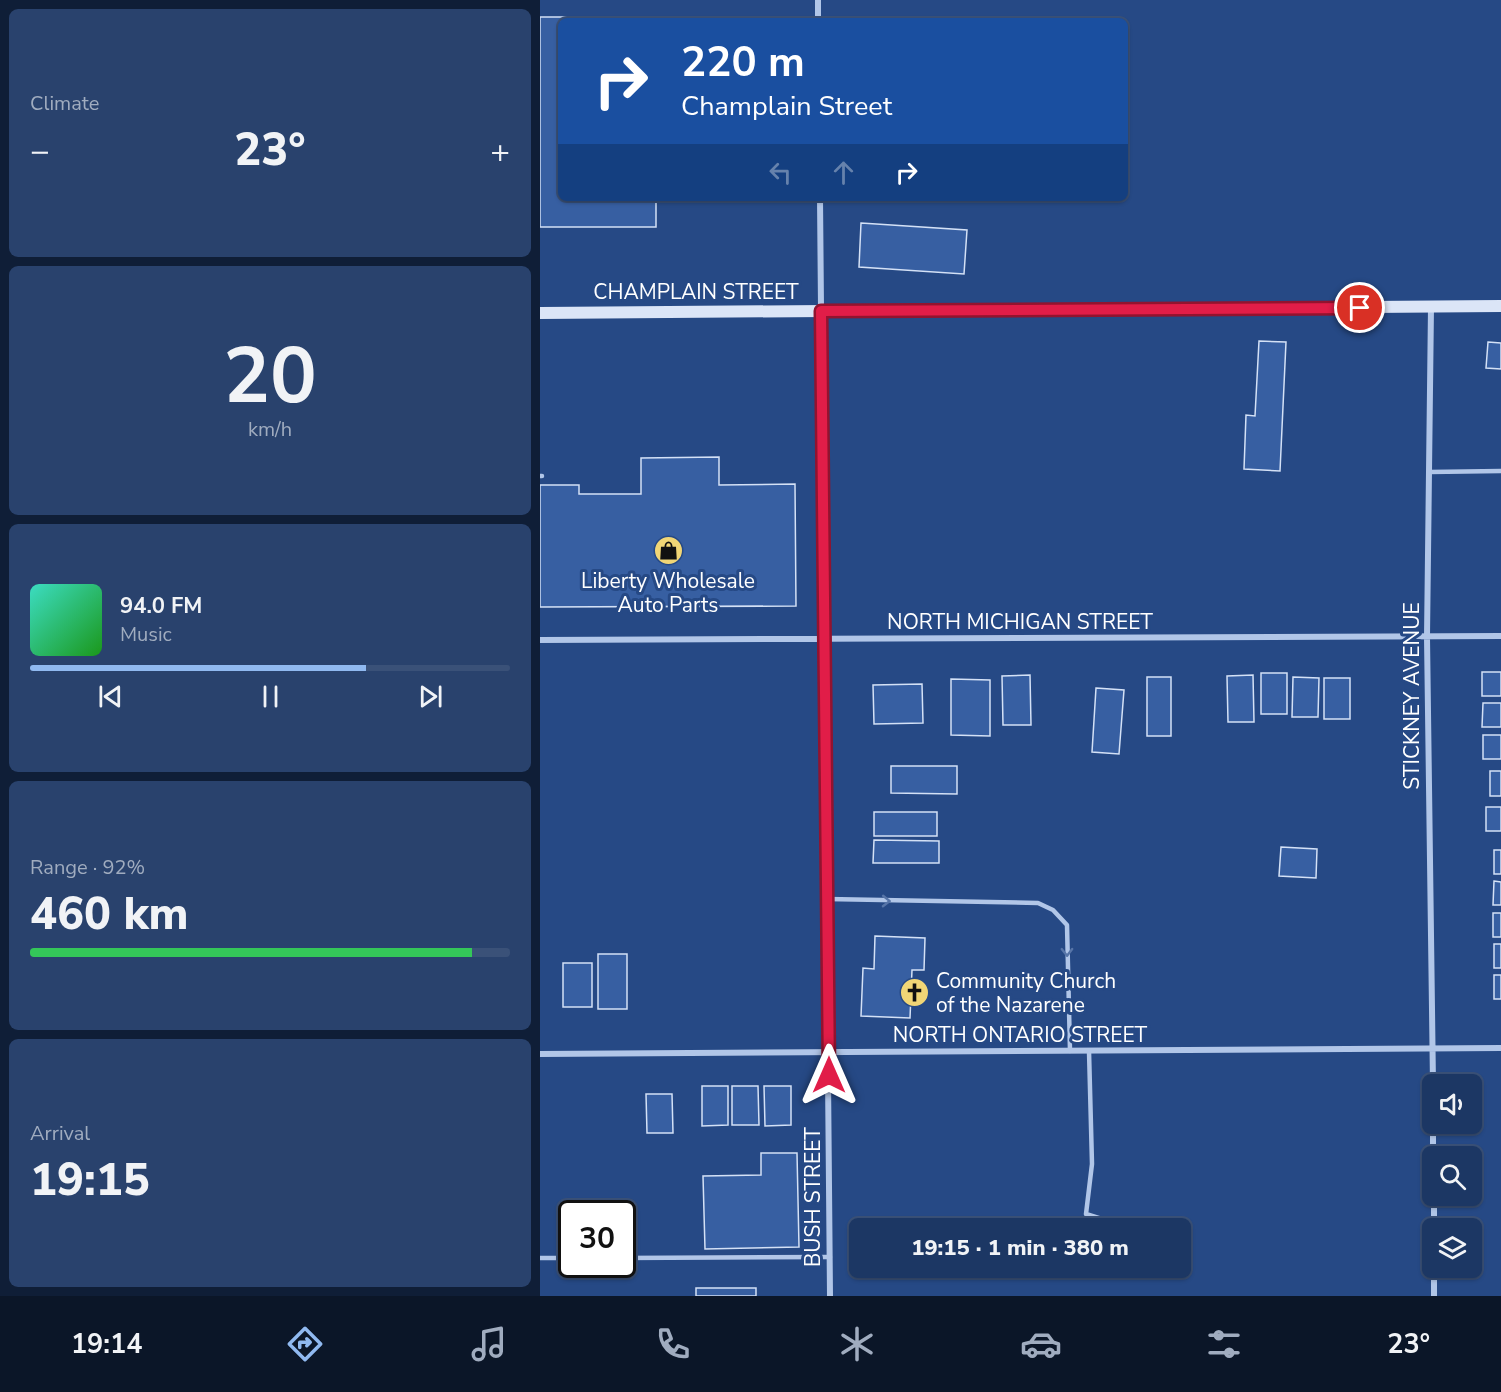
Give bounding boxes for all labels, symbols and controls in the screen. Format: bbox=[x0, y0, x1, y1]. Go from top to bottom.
text: 220 m bbox=[681, 34, 805, 91]
icon: right bbox=[582, 42, 660, 120]
text: Champlain Street bbox=[681, 88, 892, 125]
text: Climate bbox=[30, 90, 99, 117]
text: 23° bbox=[234, 120, 306, 181]
text: − bbox=[30, 129, 50, 174]
text: + bbox=[490, 129, 510, 174]
icon: left bbox=[764, 156, 797, 189]
icon: ahead bbox=[827, 156, 860, 189]
icon: right bbox=[890, 156, 923, 189]
street label: CHAMPLAIN STREET bbox=[593, 278, 799, 306]
pin bbox=[1334, 282, 1385, 333]
icon: arrive bbox=[1343, 291, 1376, 324]
text: 20 bbox=[223, 323, 317, 430]
text: km/h bbox=[248, 416, 292, 443]
shop icon: Liberty Wholesale Auto Parts bbox=[652, 534, 684, 566]
place label: Liberty Wholesale Auto Parts bbox=[581, 567, 755, 619]
text: 94.0 FM bbox=[120, 591, 202, 621]
street label: STICKNEY AVENUE bbox=[1398, 602, 1426, 790]
street label: NORTH MICHIGAN STREET bbox=[887, 608, 1153, 636]
text: Music bbox=[120, 621, 172, 648]
icon: previous bbox=[94, 680, 127, 713]
icon: pause bbox=[254, 680, 287, 713]
icon: next bbox=[414, 680, 447, 713]
text: Range · 92% bbox=[30, 854, 145, 881]
text: 460 km bbox=[30, 884, 189, 945]
one-way arrow bbox=[881, 895, 890, 907]
one-way arrow bbox=[1061, 947, 1073, 956]
place label: Community Church of the Nazarene bbox=[936, 967, 1116, 1019]
church icon: Community Church of the Nazarene bbox=[899, 977, 931, 1009]
street label: NORTH ONTARIO STREET bbox=[893, 1021, 1148, 1049]
position arrow bbox=[797, 1043, 861, 1107]
map controls bbox=[1422, 1074, 1482, 1278]
button: sound bbox=[1422, 1074, 1482, 1134]
text: Arrival bbox=[30, 1120, 90, 1147]
street label: BUSH STREET bbox=[799, 1127, 827, 1267]
button: search bbox=[1422, 1146, 1482, 1206]
text: 19:15 bbox=[30, 1150, 150, 1211]
speed limit sign: 30 bbox=[558, 1200, 636, 1278]
button: layers bbox=[1422, 1218, 1482, 1278]
text: 19:15 · 1 min · 380 m bbox=[911, 1233, 1129, 1263]
icon: directions bbox=[284, 1323, 326, 1365]
icon: music bbox=[468, 1323, 510, 1365]
icon: phone bbox=[652, 1323, 694, 1365]
icon: climate bbox=[836, 1323, 878, 1365]
icon: car bbox=[1020, 1323, 1062, 1365]
icon: filters bbox=[1203, 1323, 1245, 1365]
text: 19:14 bbox=[71, 1326, 142, 1363]
text: 23° bbox=[1387, 1326, 1430, 1363]

